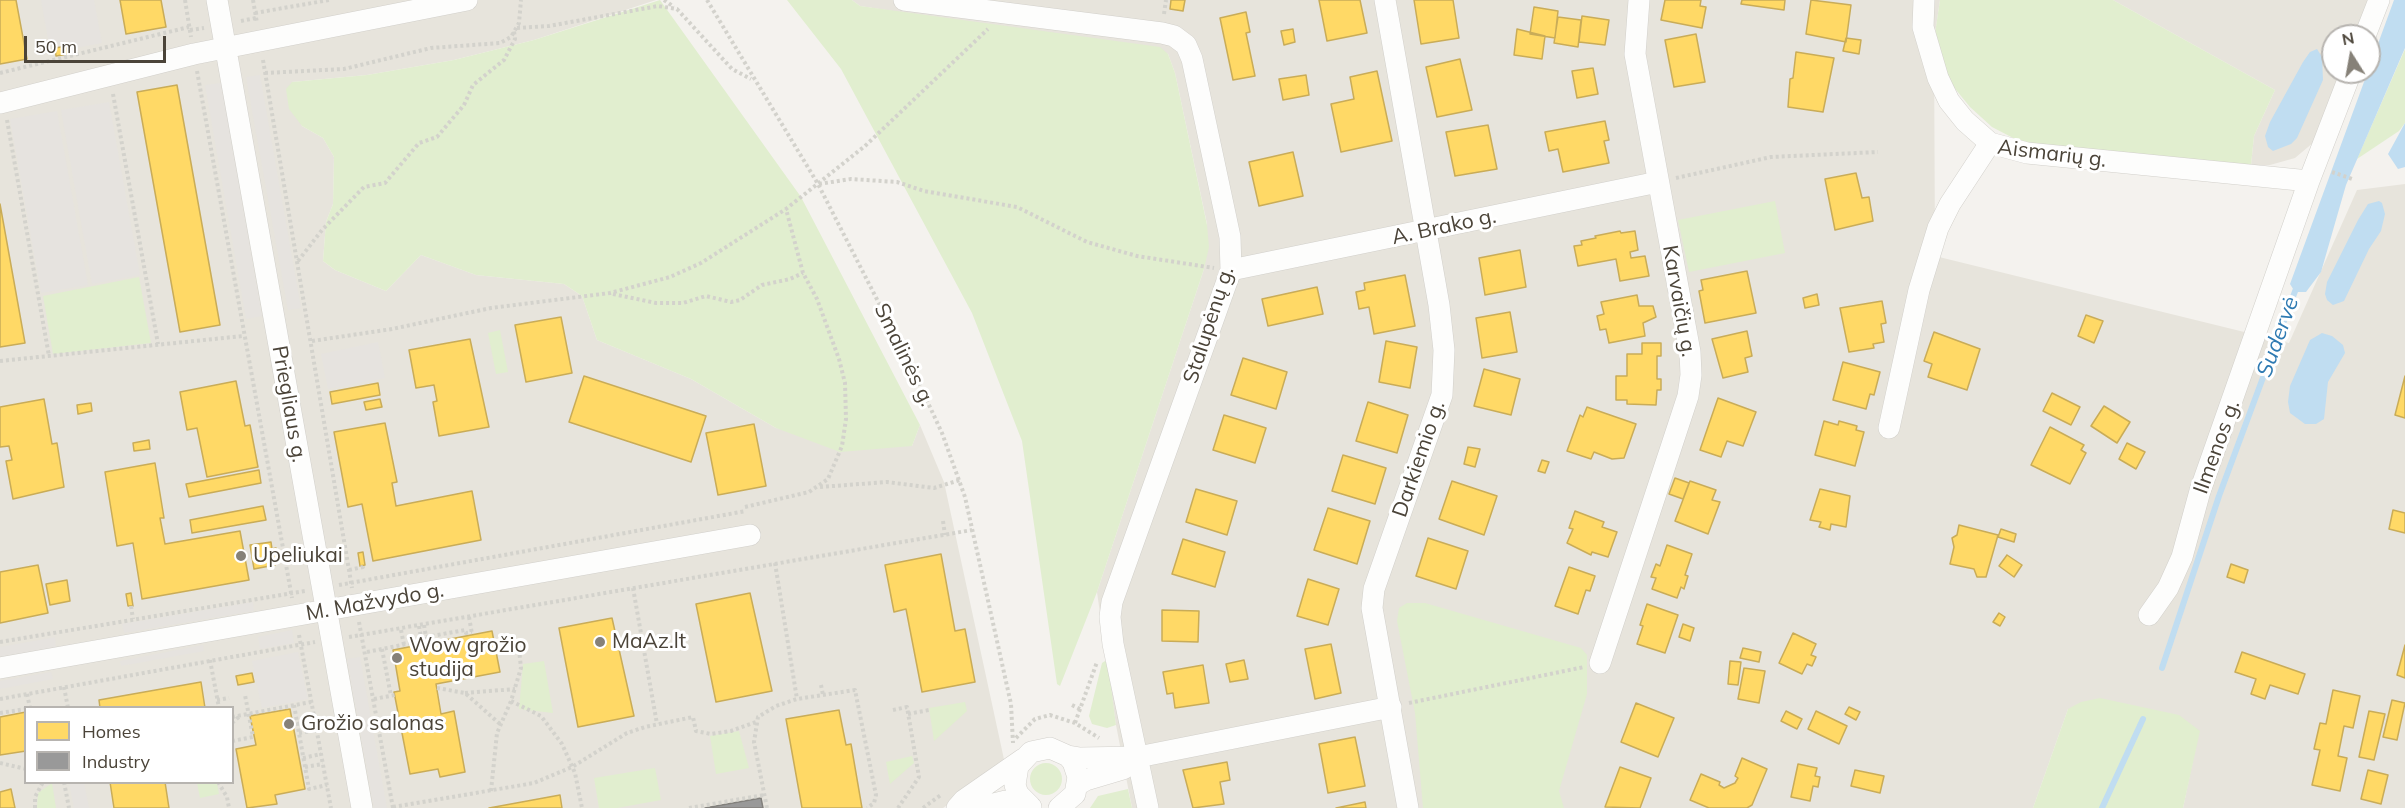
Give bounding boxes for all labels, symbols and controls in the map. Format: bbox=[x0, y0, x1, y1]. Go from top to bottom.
scale bar bbox=[27, 24, 170, 62]
north arrow bbox=[2321, 24, 2381, 84]
text: N bbox=[2340, 27, 2356, 49]
text: 50 m bbox=[35, 35, 77, 58]
street label: Aismarių g. bbox=[1996, 135, 2108, 173]
street label: A. Brako g. bbox=[1390, 204, 1498, 250]
street label: Karvaičių g. bbox=[1657, 243, 1701, 359]
street label: Stalupėnų g. bbox=[1178, 263, 1240, 387]
water label: Sudervė bbox=[2251, 293, 2305, 381]
street label: Smalinės g. bbox=[868, 300, 940, 410]
street label: Priegliaus g. bbox=[266, 344, 312, 464]
street label: Darkiemio g. bbox=[1387, 397, 1451, 521]
street label: Ilmenos g. bbox=[2188, 397, 2246, 497]
place label: Upeliukai bbox=[253, 543, 343, 569]
marker: Upeliukai bbox=[234, 549, 248, 563]
street label: M. Mažvydo g. bbox=[304, 577, 446, 627]
place label: MaAz.lt bbox=[612, 629, 686, 655]
place label: Wow grožio studija bbox=[409, 633, 527, 683]
marker: MaAz.lt bbox=[593, 635, 607, 649]
marker: Wow grožio studija bbox=[390, 651, 404, 665]
legend bbox=[24, 706, 234, 784]
place label: Grožio salonas bbox=[301, 711, 444, 737]
marker: Grožio salonas bbox=[282, 717, 296, 731]
text: Homes bbox=[82, 720, 141, 743]
text: Industry bbox=[82, 750, 150, 773]

